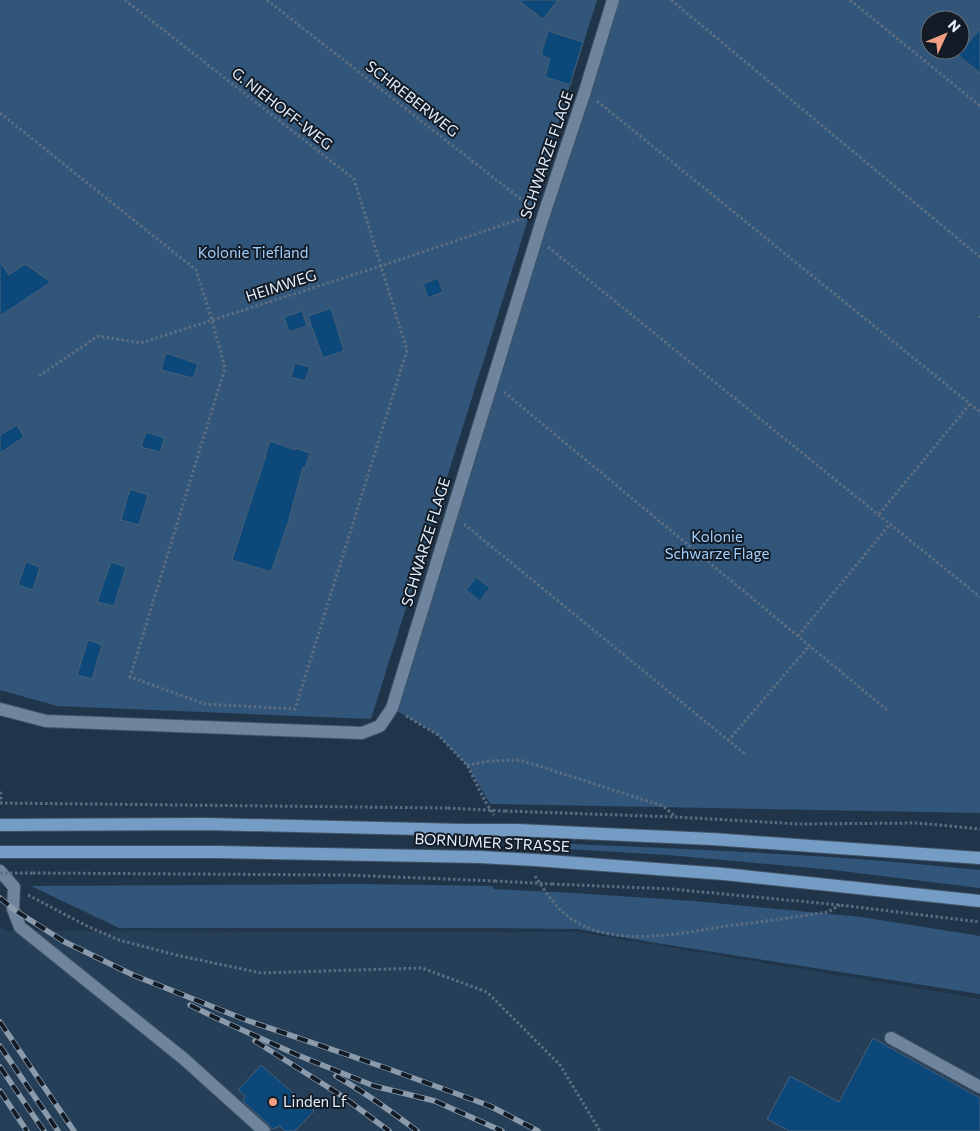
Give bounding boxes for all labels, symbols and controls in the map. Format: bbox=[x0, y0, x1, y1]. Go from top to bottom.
north arrow bbox=[920, 10, 970, 60]
text: N bbox=[945, 16, 964, 35]
street label: SCHREBERWEG bbox=[363, 56, 463, 140]
street label: G. NIEHOFF-WEG bbox=[229, 63, 337, 153]
street label: SCHWARZE FLAGE bbox=[516, 88, 576, 221]
park label: Kolonie Tiefland bbox=[198, 243, 308, 261]
street label: HEIMWEG bbox=[243, 265, 318, 305]
street label: SCHWARZE FLAGE bbox=[397, 475, 453, 608]
park label: Kolonie Schwarze Flage bbox=[665, 527, 769, 562]
street label: BORNUMER STRASSE bbox=[414, 829, 570, 855]
place label: Linden Lf bbox=[283, 1092, 347, 1110]
marker: Linden Lf bbox=[267, 1096, 279, 1108]

